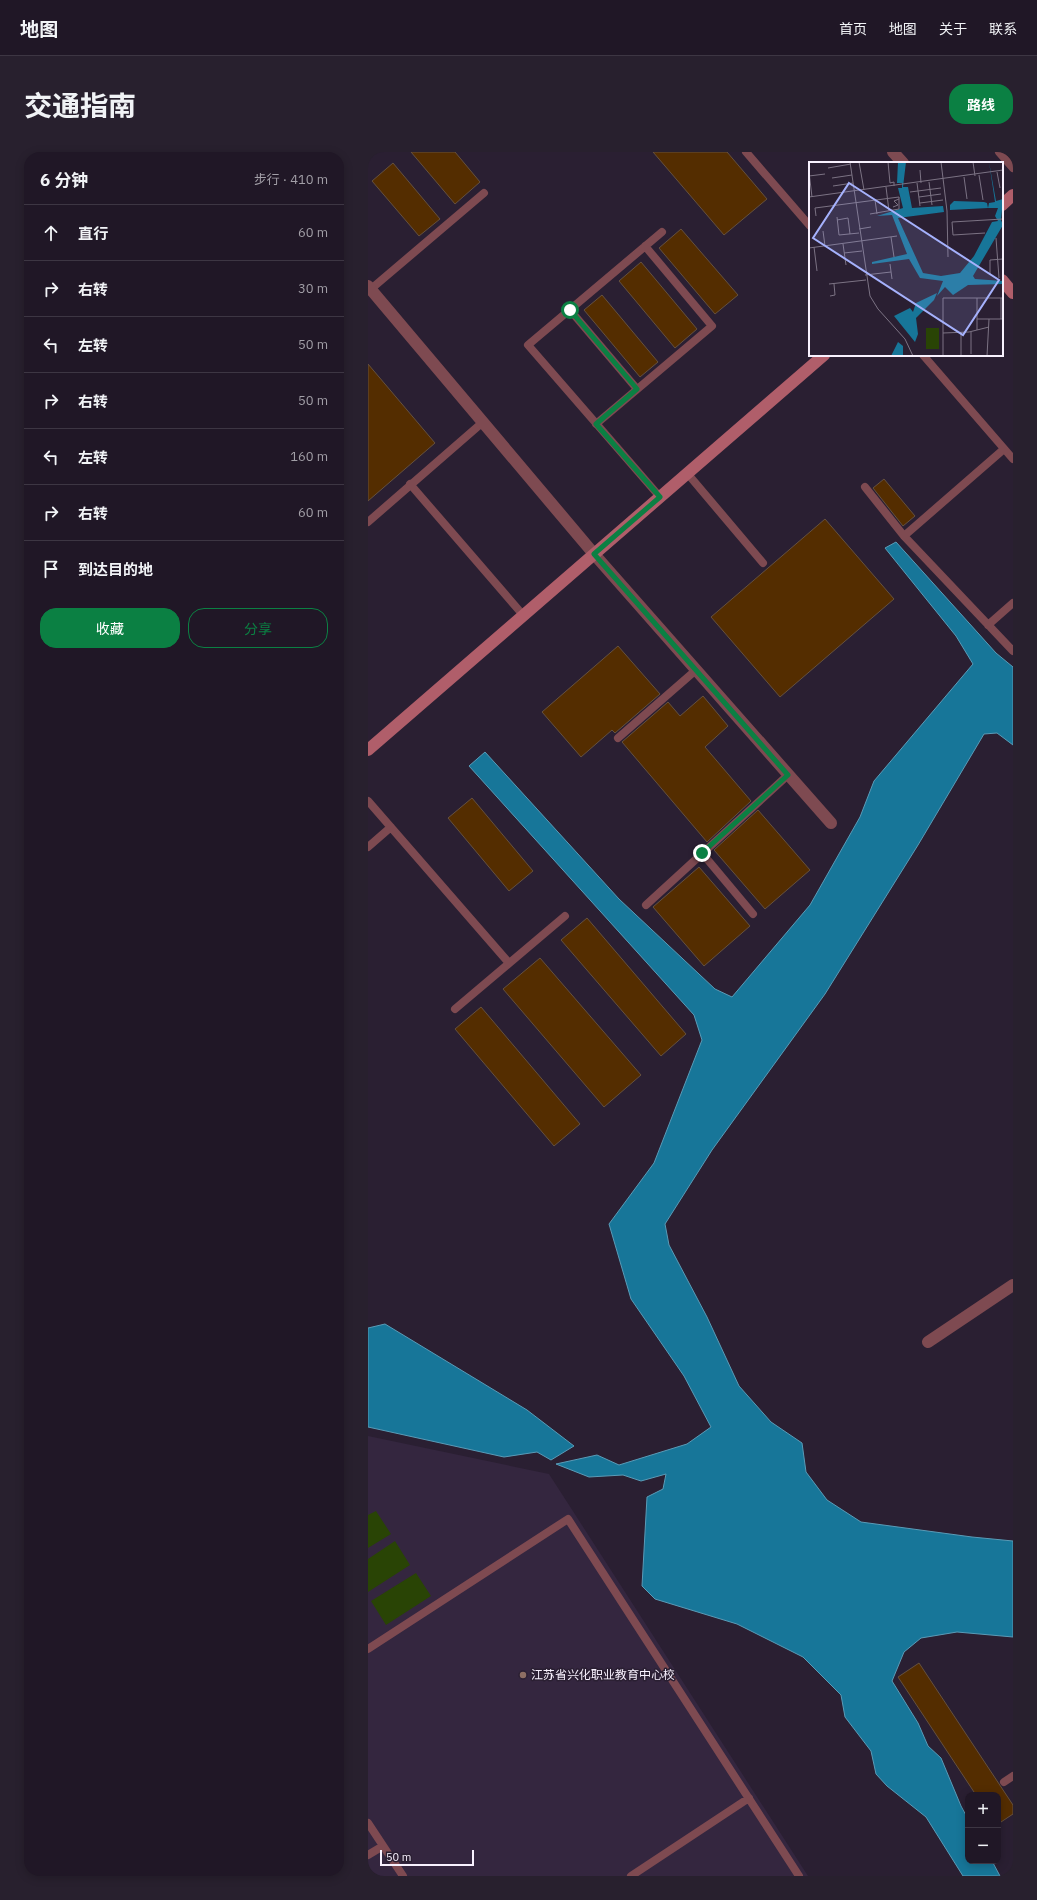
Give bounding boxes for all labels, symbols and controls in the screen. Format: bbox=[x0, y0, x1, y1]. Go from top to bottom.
text: 地图 bbox=[20, 17, 58, 41]
text: 首页 bbox=[839, 20, 867, 38]
text: 地图 bbox=[889, 20, 917, 38]
text: 关于 bbox=[939, 20, 967, 38]
text: 联系 bbox=[989, 20, 1017, 38]
button: 路线 bbox=[949, 84, 1013, 124]
text: 交通指南 bbox=[24, 87, 136, 124]
inset map bbox=[809, 162, 1003, 356]
text: 6 分钟 bbox=[40, 169, 88, 191]
text: 步行 · 410 m bbox=[254, 171, 328, 188]
icon: ahead bbox=[40, 222, 62, 244]
text: 直行 bbox=[78, 224, 108, 243]
text: 60 m bbox=[298, 224, 328, 241]
icon: right bbox=[40, 278, 62, 300]
text: 右转 bbox=[78, 280, 108, 299]
text: 30 m bbox=[298, 280, 328, 297]
route start bbox=[561, 301, 579, 319]
icon: left bbox=[40, 334, 62, 356]
text: 左转 bbox=[78, 336, 108, 355]
text: 50 m bbox=[298, 336, 328, 353]
icon: right bbox=[40, 390, 62, 412]
text: 右转 bbox=[78, 392, 108, 411]
text: 50 m bbox=[298, 392, 328, 409]
icon: left bbox=[40, 446, 62, 468]
text: 左转 bbox=[78, 448, 108, 467]
text: 160 m bbox=[290, 448, 328, 465]
icon: right bbox=[40, 502, 62, 524]
text: 右转 bbox=[78, 504, 108, 523]
text: 60 m bbox=[298, 504, 328, 521]
icon: arrive bbox=[40, 558, 62, 580]
text: 到达目的地 bbox=[78, 560, 153, 579]
button: 收藏 bbox=[40, 608, 180, 648]
button: 分享 bbox=[188, 608, 328, 648]
route end bbox=[693, 844, 711, 862]
place label: 江苏省兴化职业教育中心校 bbox=[531, 1667, 675, 1682]
marker: 江苏省兴化职业教育中心校 bbox=[518, 1670, 528, 1680]
map controls bbox=[965, 1792, 1001, 1864]
button: + bbox=[965, 1792, 1001, 1828]
button: − bbox=[965, 1828, 1001, 1864]
scale bar bbox=[380, 1848, 474, 1867]
text: 50 m bbox=[386, 1850, 411, 1864]

